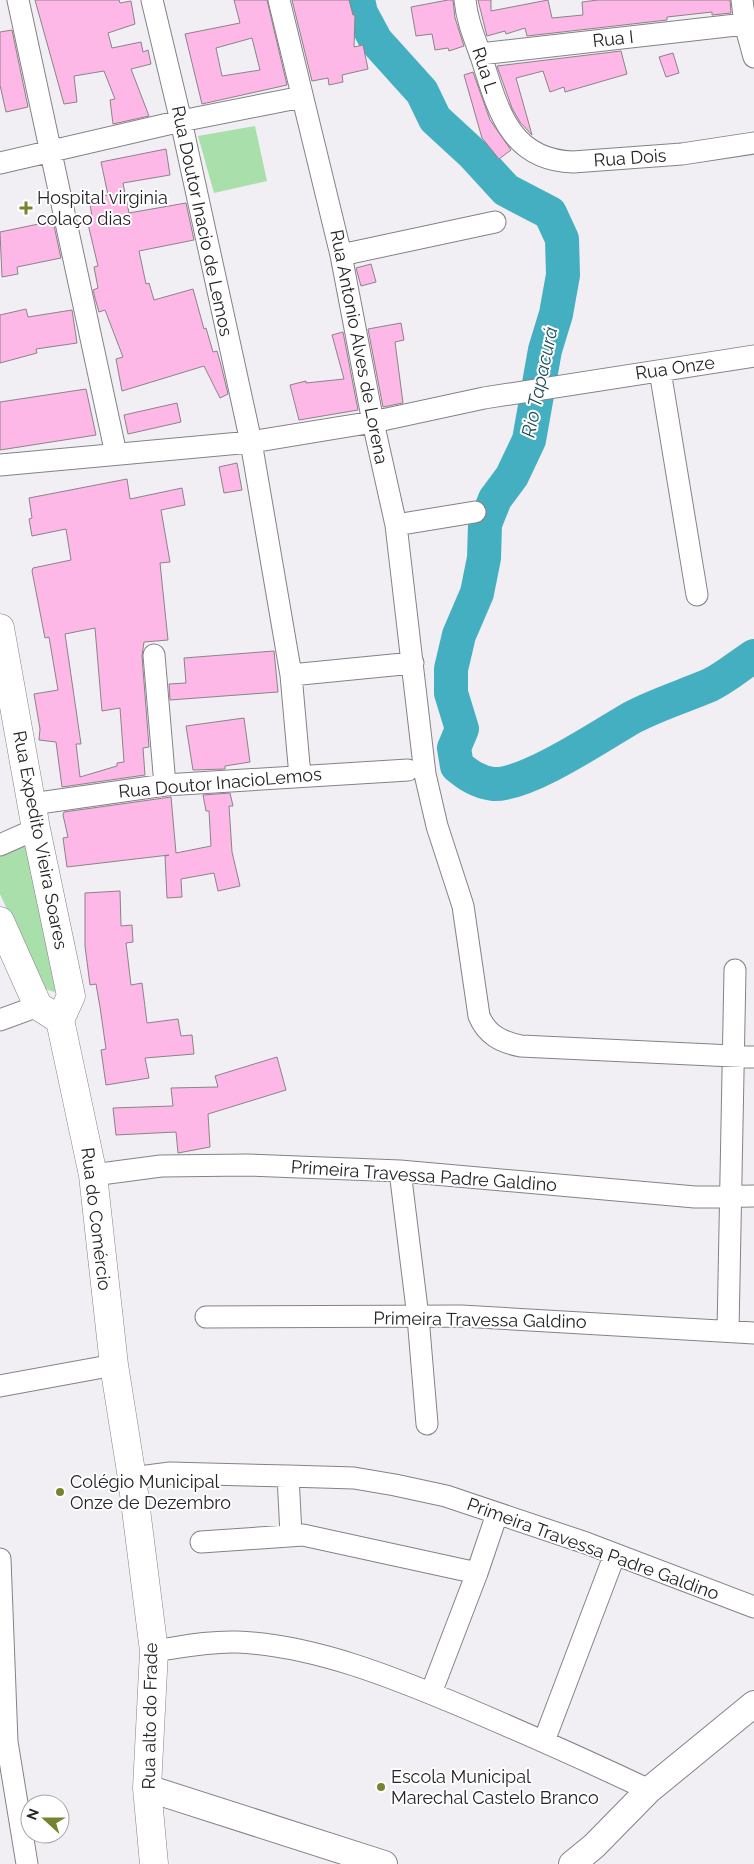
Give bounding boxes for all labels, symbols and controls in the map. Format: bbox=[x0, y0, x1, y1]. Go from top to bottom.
street label: Rua I bbox=[591, 26, 635, 51]
street label: Rua L bbox=[468, 44, 503, 96]
street label: Rua Doutor Inacio de Lemos bbox=[168, 104, 237, 338]
street label: Rua Dois bbox=[593, 144, 667, 171]
place label: Hospital virginia colaço dias bbox=[37, 187, 168, 229]
marker: Hospital virginia colaço dias bbox=[19, 201, 33, 215]
street label: Rua Antonio Alves de Lorena bbox=[326, 228, 393, 466]
water label: Rio Tapacurá bbox=[517, 325, 561, 439]
street label: Rua Onze bbox=[634, 351, 716, 383]
street label: Rua Expedito Vieira Soares bbox=[9, 729, 72, 951]
street label: Rua Doutor InacioLemos bbox=[117, 763, 323, 802]
street label: Rua do Comércio bbox=[77, 1146, 116, 1292]
street label: Primeira Travessa Padre Galdino bbox=[290, 1156, 558, 1195]
street label: Primeira Travessa Galdino bbox=[373, 1307, 587, 1332]
place label: Colégio Municipal Onze de Dezembro bbox=[70, 1471, 231, 1513]
marker: Colégio Municipal Onze de Dezembro bbox=[54, 1486, 66, 1498]
street label: Primeira Travessa Padre Galdino bbox=[464, 1493, 722, 1604]
street label: Rua alto do Frade bbox=[138, 1642, 161, 1790]
place label: Escola Municipal Marechal Castelo Branco bbox=[391, 1766, 599, 1808]
marker: Escola Municipal Marechal Castelo Branco bbox=[375, 1781, 387, 1793]
north arrow bbox=[20, 1794, 70, 1844]
text: N bbox=[23, 1806, 42, 1822]

